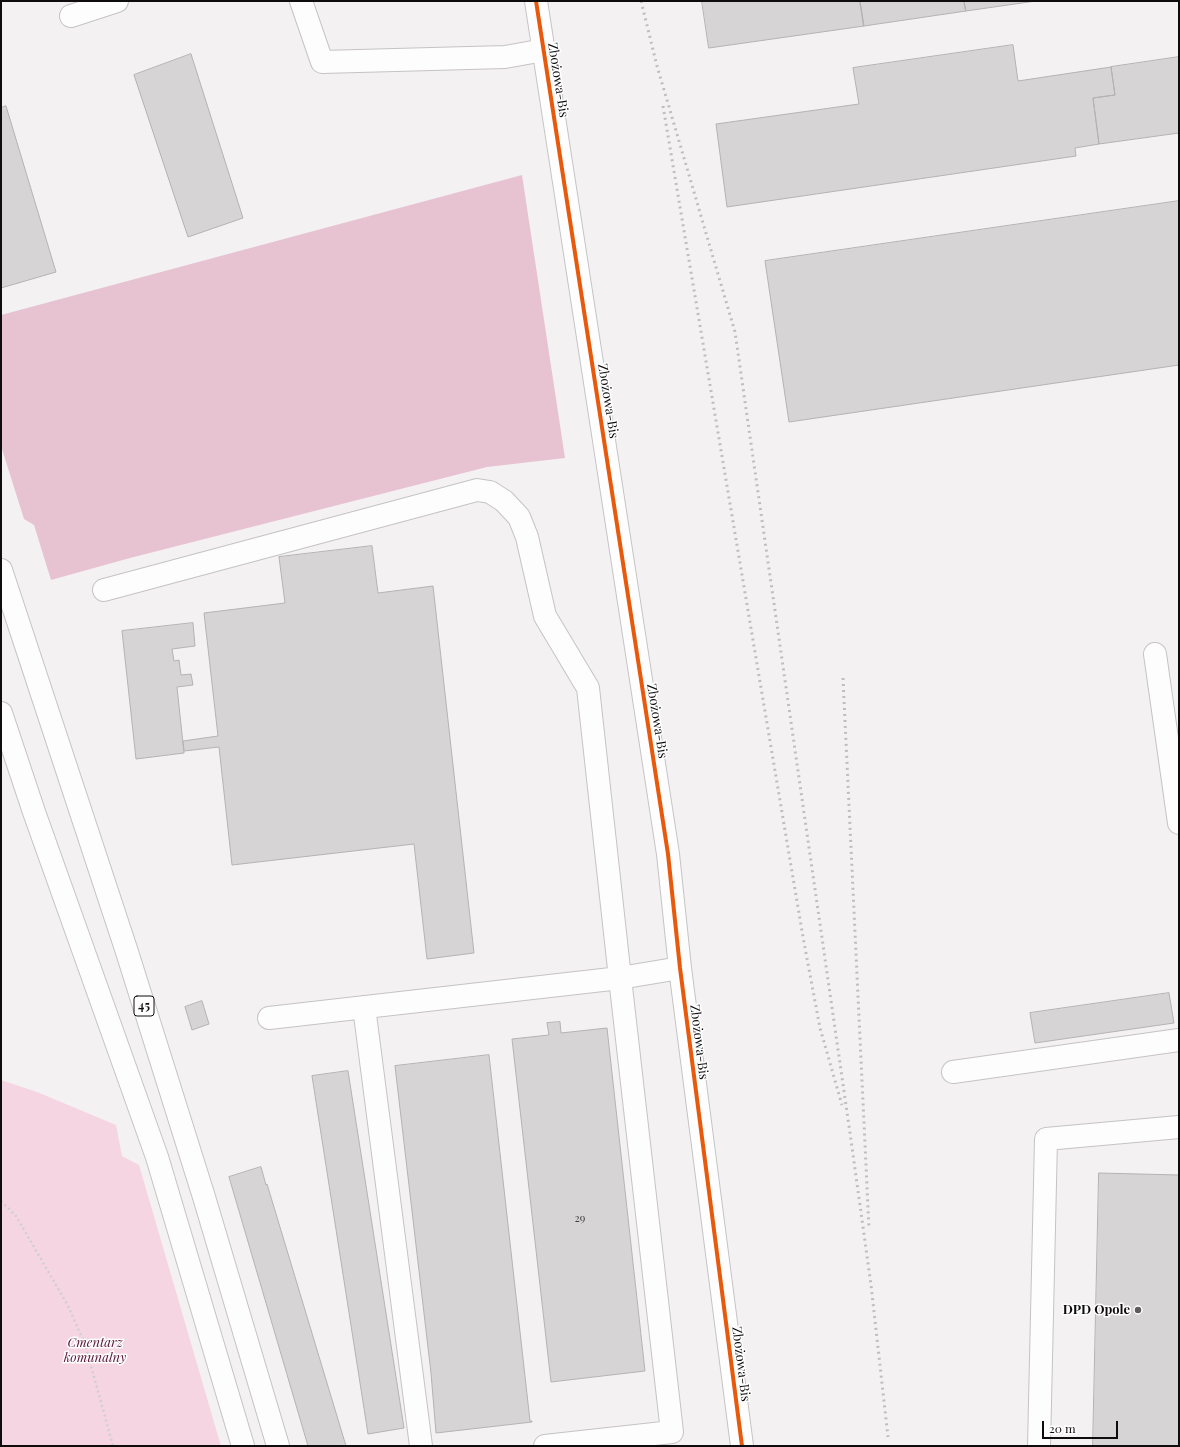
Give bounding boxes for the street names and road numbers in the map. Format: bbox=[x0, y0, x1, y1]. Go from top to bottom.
street label: Zbożowa-Bis bbox=[544, 41, 572, 119]
street label: Zbożowa-Bis bbox=[594, 362, 622, 440]
street label: Zbożowa-Bis bbox=[643, 682, 671, 760]
road number: 45 bbox=[134, 996, 154, 1016]
street label: Zbożowa-Bis bbox=[687, 1003, 711, 1081]
street label: Zbożowa-Bis bbox=[729, 1325, 753, 1403]

